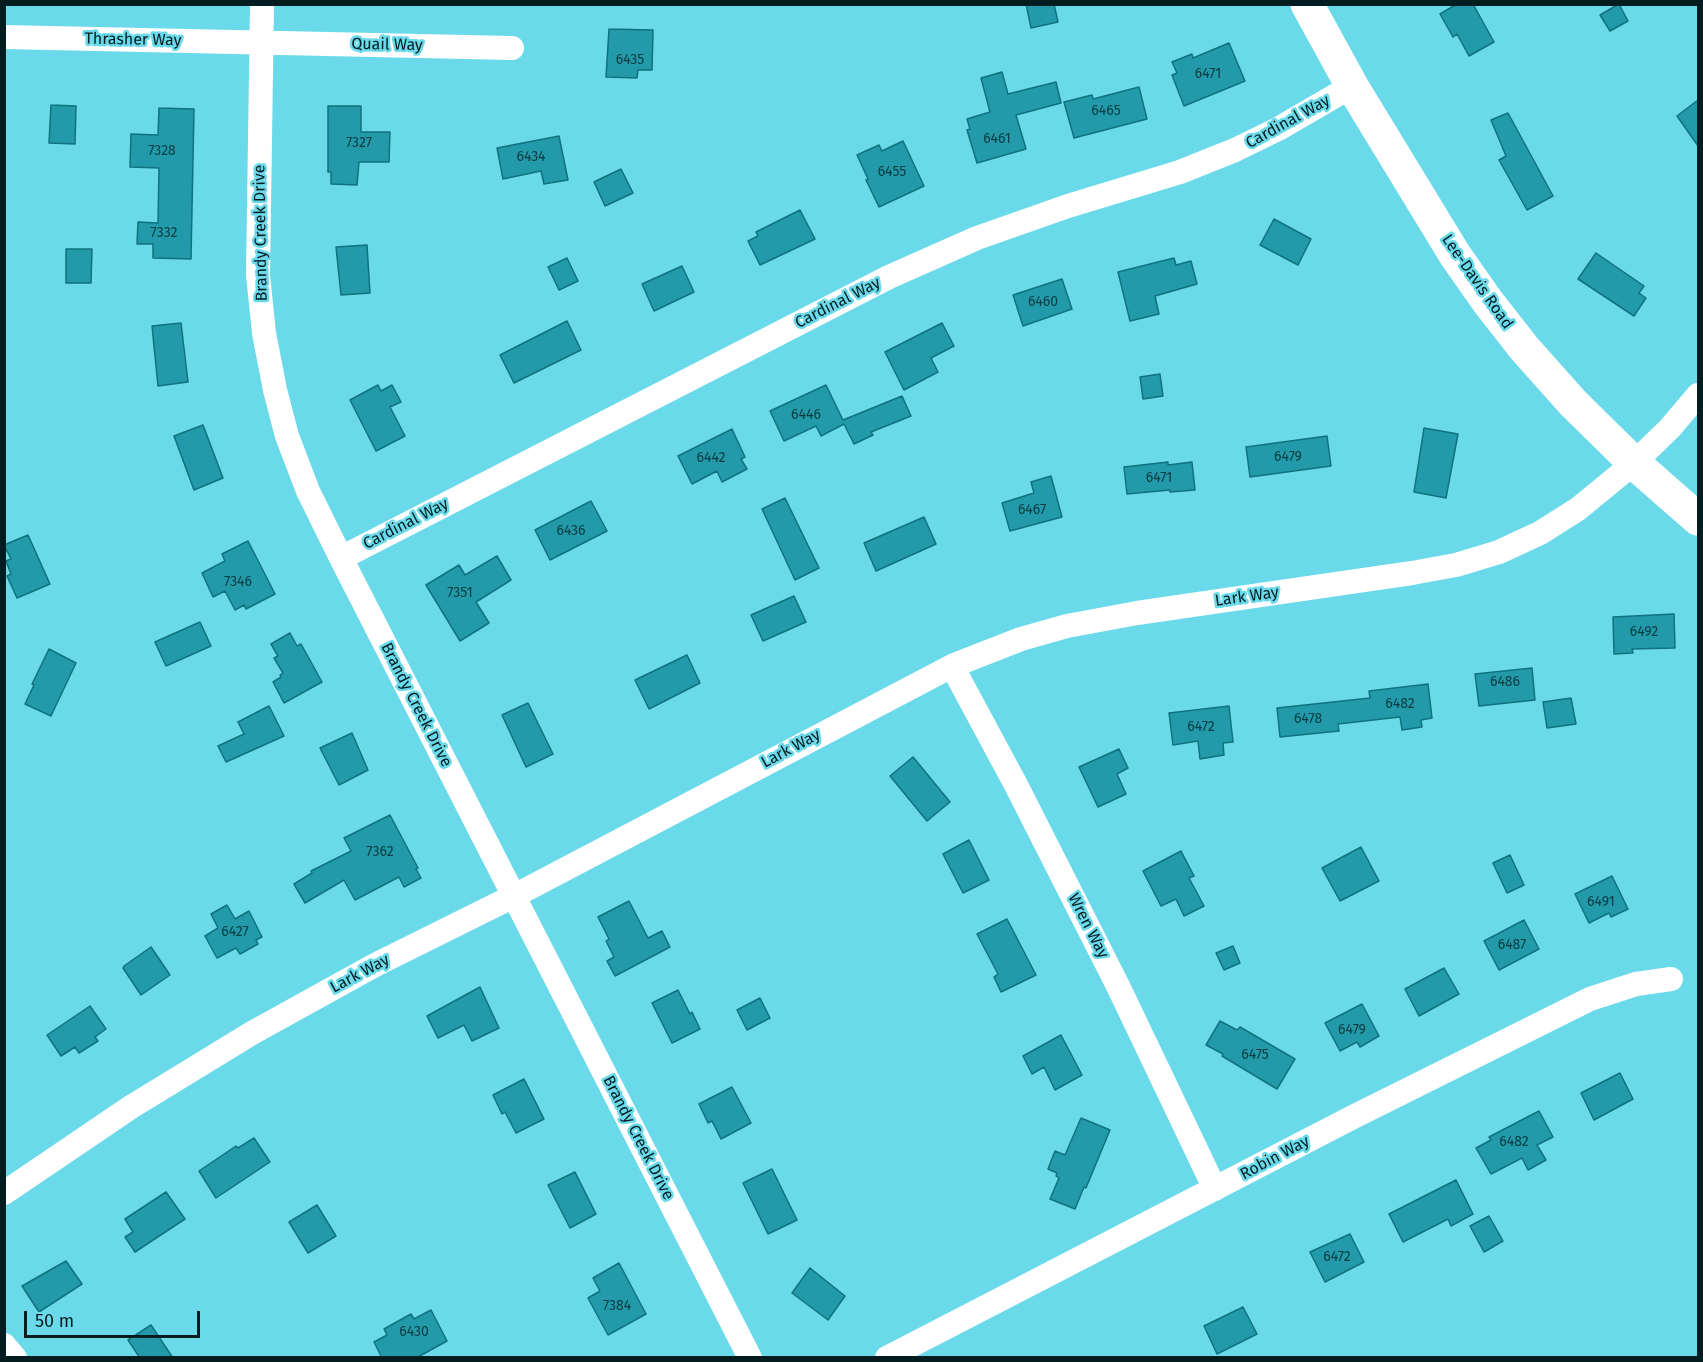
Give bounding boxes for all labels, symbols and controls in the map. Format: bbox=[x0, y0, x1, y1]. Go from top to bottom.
street label: Thrasher Way bbox=[84, 30, 182, 50]
street label: Quail Way bbox=[351, 35, 423, 55]
house number: 6435 bbox=[616, 52, 644, 68]
house number: 6471 bbox=[1195, 66, 1221, 82]
street label: Cardinal Way bbox=[1243, 91, 1333, 153]
house number: 6465 bbox=[1091, 103, 1121, 119]
house number: 6461 bbox=[983, 131, 1011, 147]
house number: 7327 bbox=[346, 135, 372, 151]
house number: 7328 bbox=[148, 143, 176, 159]
house number: 6434 bbox=[516, 149, 546, 165]
street label: Brandy Creek Drive bbox=[250, 164, 272, 302]
house number: 6455 bbox=[878, 164, 906, 180]
house number: 7332 bbox=[151, 225, 177, 241]
street label: Lee-Davis Road bbox=[1437, 231, 1517, 333]
street label: Cardinal Way bbox=[792, 273, 884, 333]
house number: 6460 bbox=[1028, 294, 1058, 310]
house number: 6446 bbox=[791, 407, 821, 423]
house number: 6479 bbox=[1274, 449, 1302, 465]
house number: 6442 bbox=[696, 450, 726, 466]
house number: 6471 bbox=[1146, 470, 1172, 486]
street label: Cardinal Way bbox=[360, 494, 452, 554]
house number: 6467 bbox=[1018, 502, 1046, 518]
house number: 6436 bbox=[556, 523, 586, 539]
house number: 7346 bbox=[224, 574, 252, 590]
street label: Lark Way bbox=[1214, 583, 1280, 611]
house number: 7351 bbox=[447, 585, 473, 601]
house number: 6492 bbox=[1630, 624, 1658, 640]
street label: Brandy Creek Drive bbox=[376, 640, 456, 770]
house number: 6486 bbox=[1490, 674, 1520, 690]
house number: 6482 bbox=[1385, 696, 1415, 712]
house number: 6478 bbox=[1294, 711, 1322, 727]
house number: 6472 bbox=[1187, 719, 1215, 735]
street label: Lark Way bbox=[758, 725, 824, 773]
house number: 7362 bbox=[366, 844, 394, 860]
street label: Wren Way bbox=[1064, 890, 1112, 962]
house number: 6491 bbox=[1587, 894, 1615, 910]
house number: 6427 bbox=[221, 924, 249, 940]
house number: 6487 bbox=[1498, 937, 1526, 953]
street label: Lark Way bbox=[327, 950, 393, 998]
house number: 6479 bbox=[1338, 1022, 1366, 1038]
house number: 6475 bbox=[1241, 1047, 1269, 1063]
street label: Brandy Creek Drive bbox=[598, 1073, 678, 1203]
street label: Robin Way bbox=[1237, 1132, 1313, 1184]
house number: 6482 bbox=[1499, 1134, 1529, 1150]
house number: 6472 bbox=[1323, 1249, 1351, 1265]
house number: 7384 bbox=[603, 1298, 631, 1314]
scale bar bbox=[27, 1299, 202, 1337]
text: 50 m bbox=[35, 1310, 74, 1332]
house number: 6430 bbox=[399, 1324, 429, 1340]

